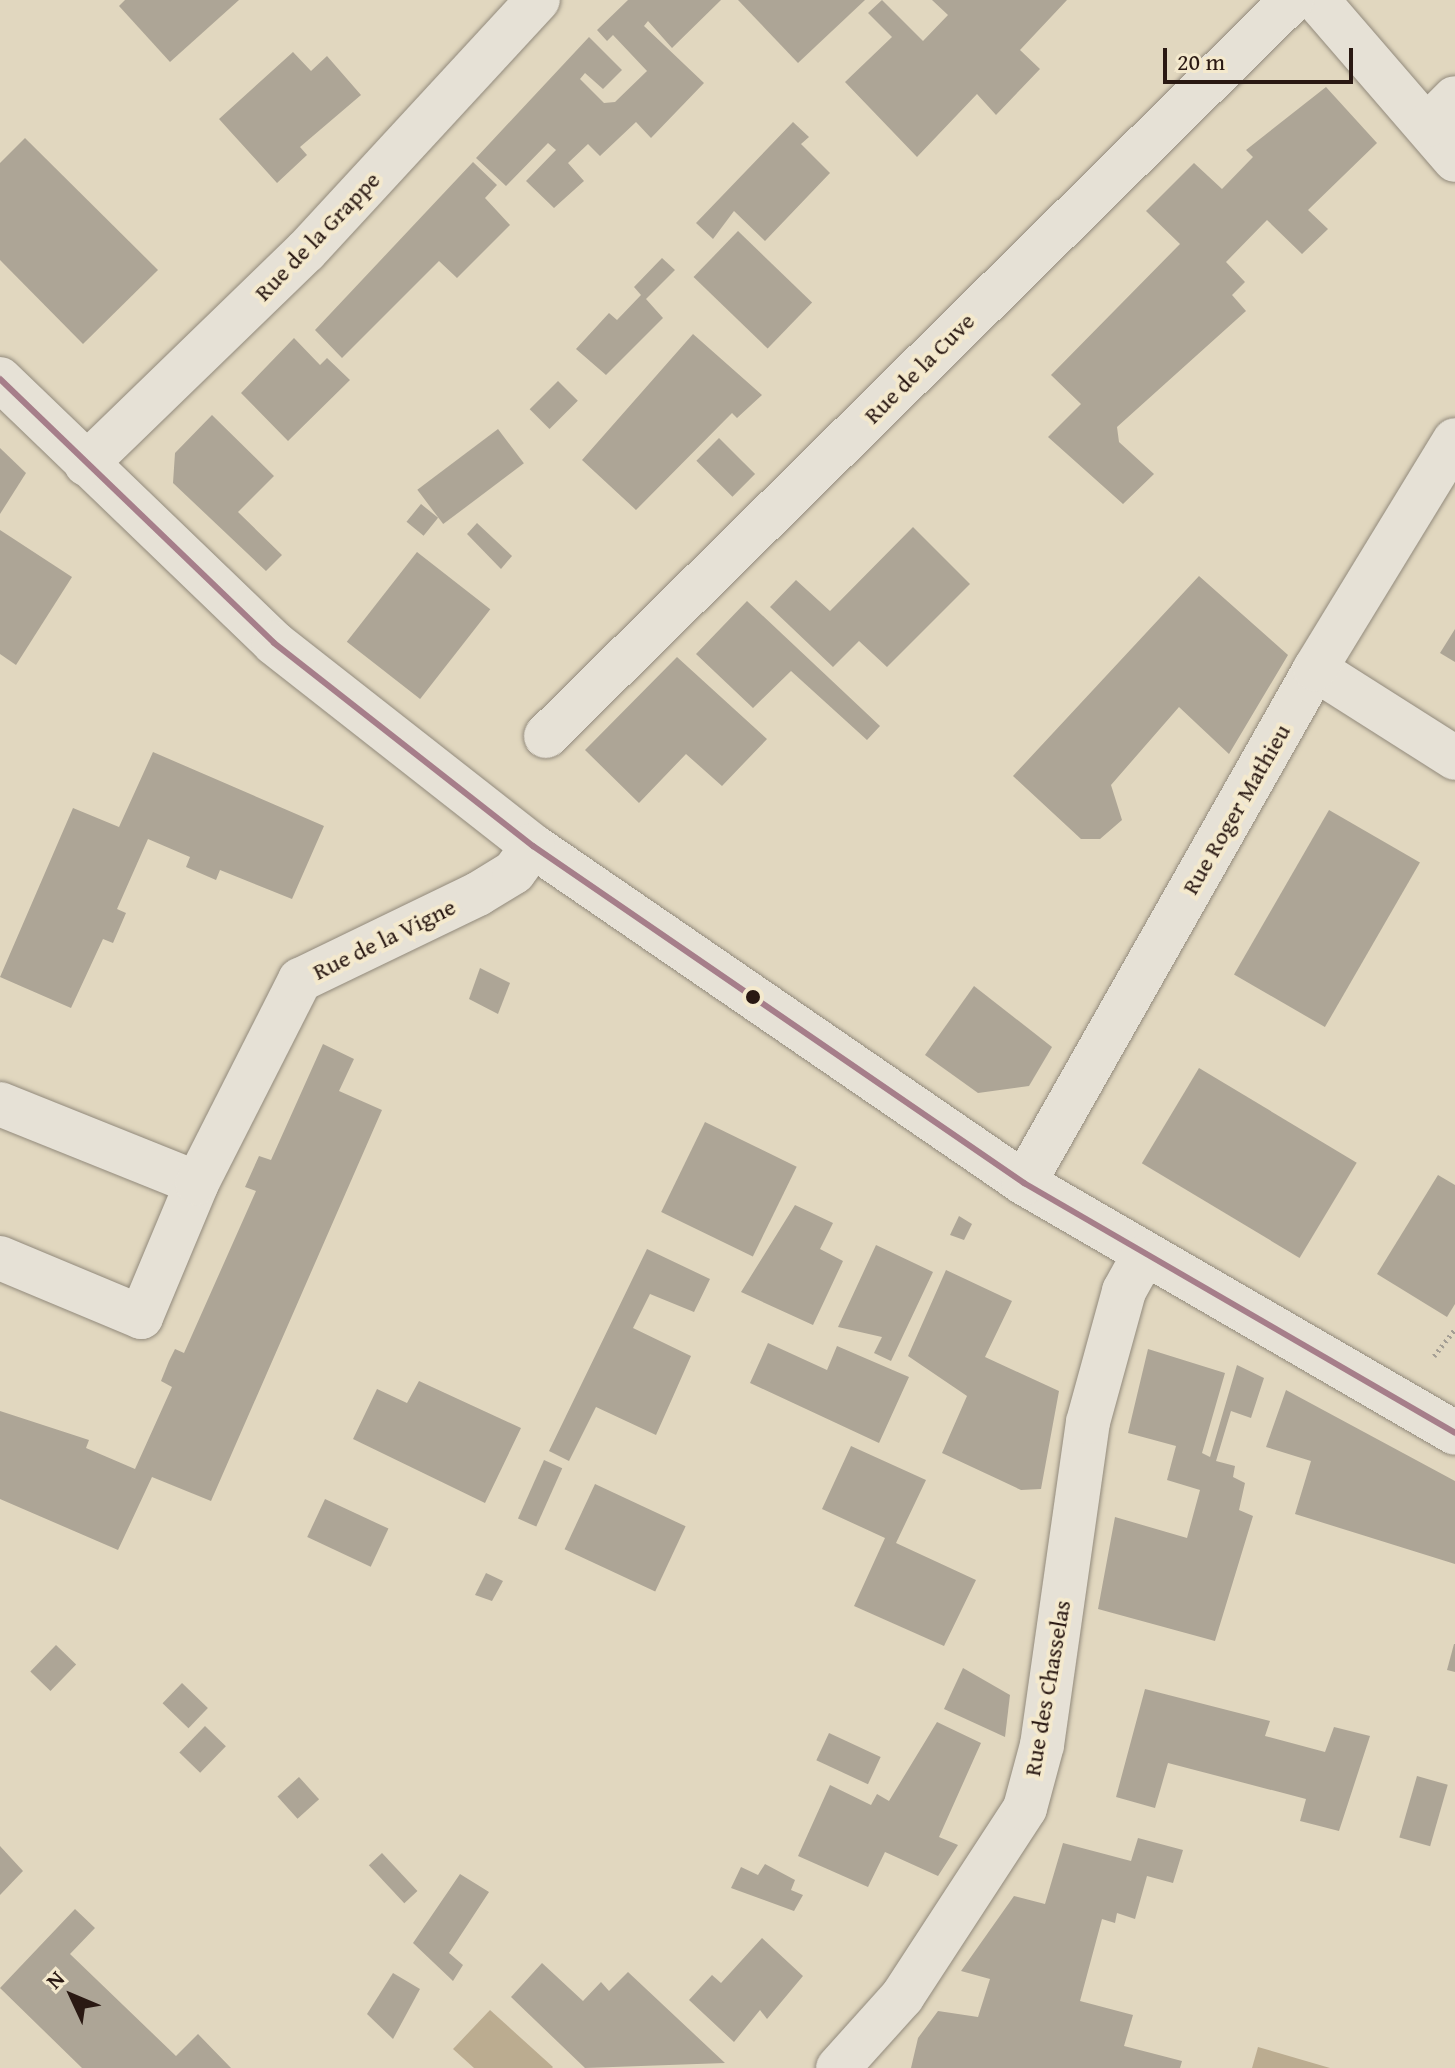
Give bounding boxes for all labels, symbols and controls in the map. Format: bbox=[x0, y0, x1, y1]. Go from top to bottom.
scale bar bbox=[1167, 32, 1357, 82]
text: 20 m bbox=[1177, 44, 1225, 79]
street label: Rue de la Grappe bbox=[248, 165, 386, 307]
street label: Rue de la Cuve bbox=[858, 307, 980, 429]
street label: Rue Roger Mathieu bbox=[1176, 719, 1296, 899]
street label: Rue de la Vigne bbox=[308, 892, 460, 986]
unlabelled marker bbox=[745, 989, 761, 1005]
street label: Rue des Chasselas bbox=[1017, 1598, 1077, 1778]
north arrow bbox=[32, 1956, 112, 2036]
text: N bbox=[38, 1963, 71, 1996]

